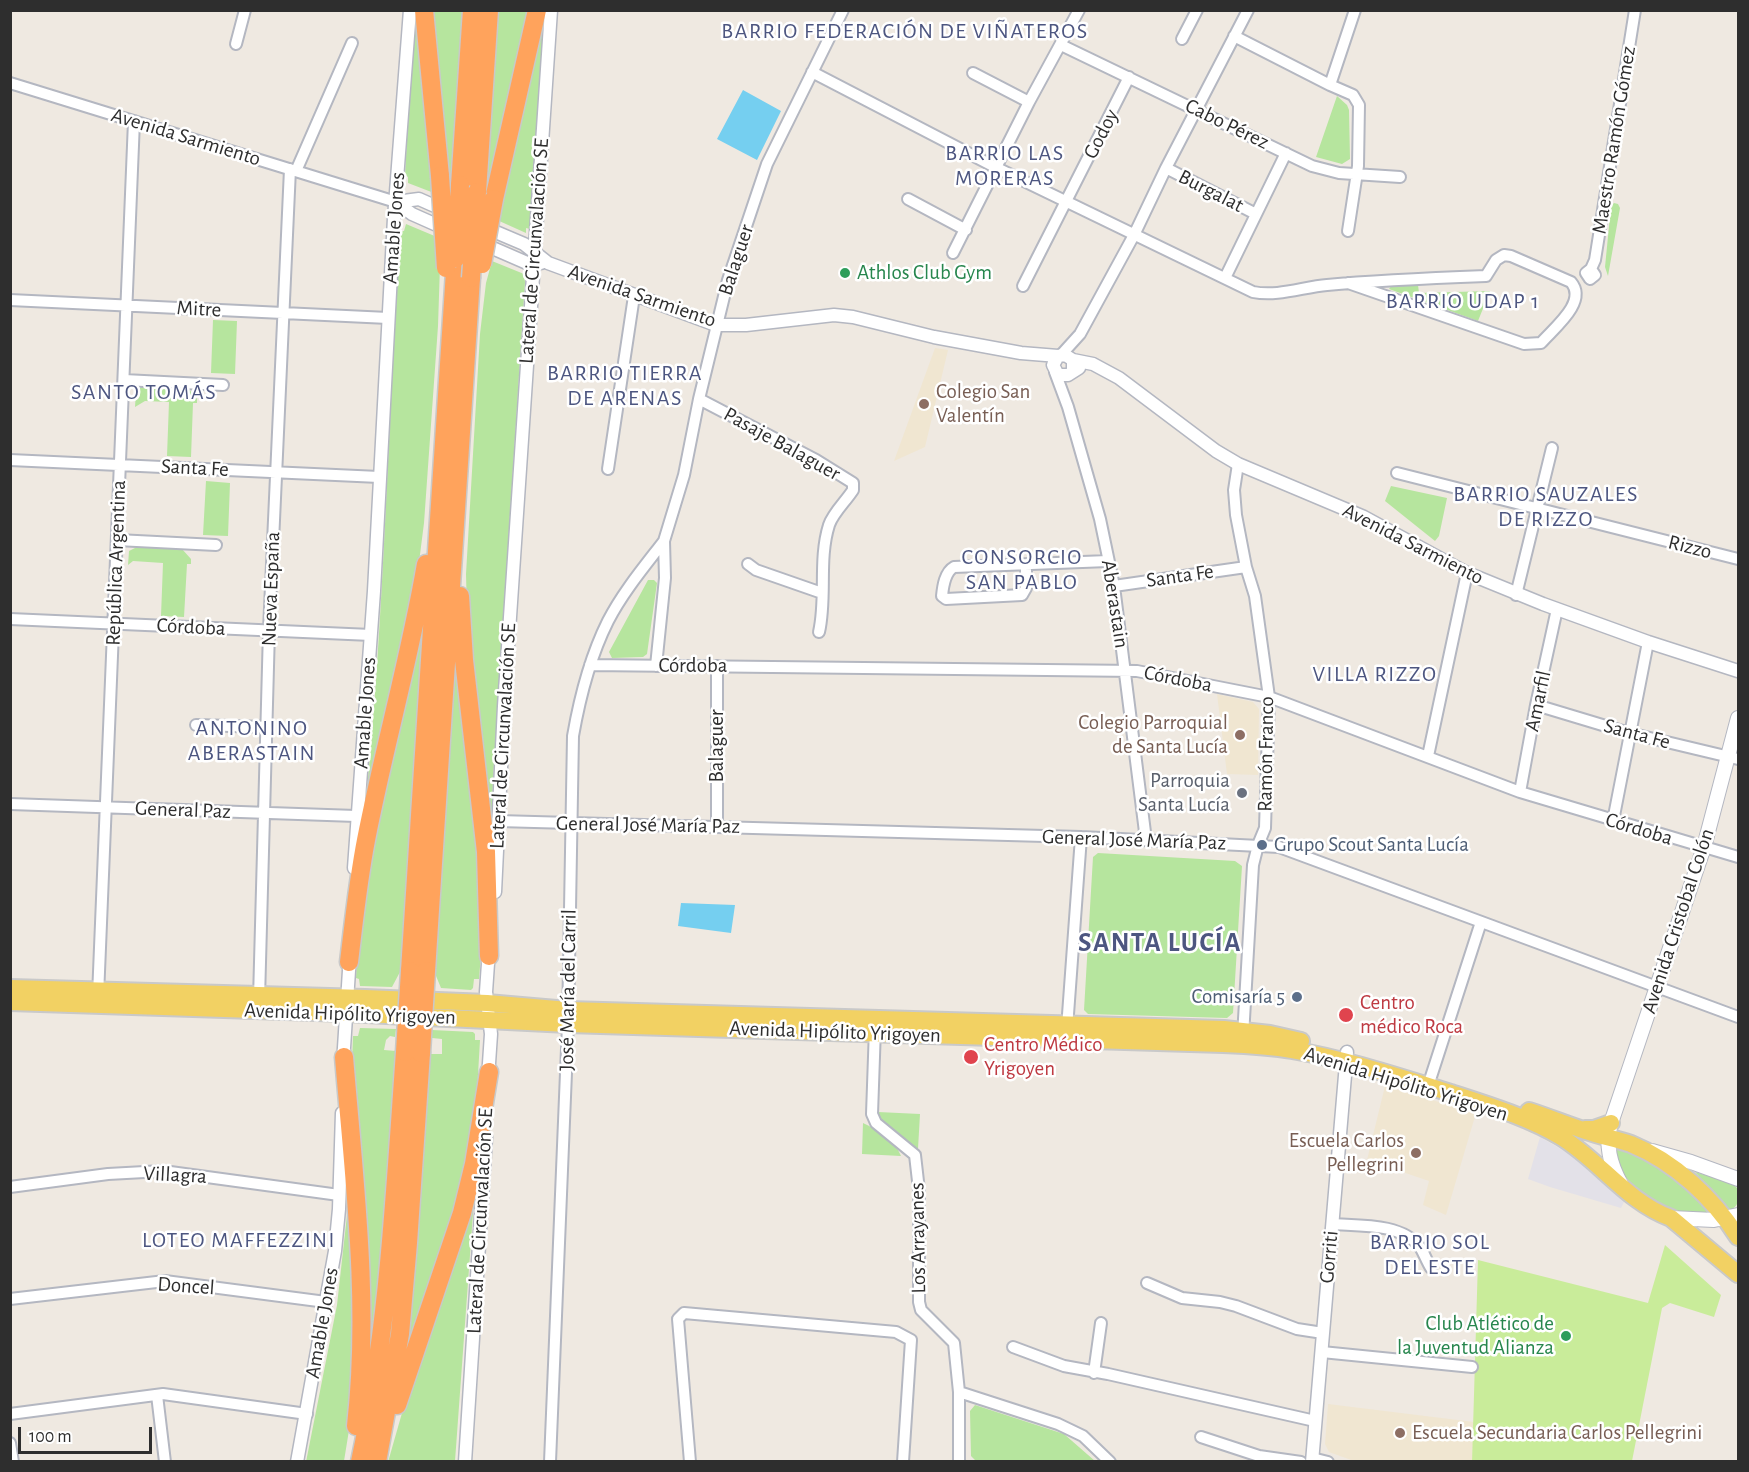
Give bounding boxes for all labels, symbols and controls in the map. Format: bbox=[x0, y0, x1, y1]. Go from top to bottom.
district label: BARRIO FEDERACIÓN DE VIÑATEROS bbox=[721, 18, 1089, 44]
street label: Maestro Ramón Gómez bbox=[1587, 44, 1641, 236]
street label: Cabo Pérez bbox=[1181, 93, 1273, 155]
street label: Avenida Sarmiento bbox=[108, 102, 264, 172]
street label: Godoy bbox=[1078, 105, 1124, 163]
street label: Lateral de Circunvalación SE bbox=[514, 137, 554, 365]
district label: BARRIO LAS MORERAS bbox=[945, 140, 1065, 192]
street label: Burgalat bbox=[1174, 164, 1248, 218]
street label: Amable Jones bbox=[378, 171, 410, 285]
street label: Balaguer bbox=[713, 221, 759, 299]
street label: Avenida Sarmiento bbox=[565, 259, 719, 333]
place label: Athlos Club Gym bbox=[857, 260, 992, 286]
marker: Athlos Club Gym bbox=[838, 266, 852, 280]
district label: BARRIO UDAP 1 bbox=[1386, 288, 1540, 314]
street label: Mitre bbox=[176, 295, 222, 323]
district label: BARRIO TIERRA DE ARENAS bbox=[547, 360, 703, 412]
district label: SANTO TOMÁS bbox=[71, 379, 217, 405]
place label: Colegio San Valentín bbox=[936, 379, 1030, 429]
marker: Colegio San Valentín bbox=[917, 397, 931, 411]
street label: Pasaje Balaguer bbox=[719, 402, 845, 486]
street label: Santa Fe bbox=[161, 454, 229, 482]
street label: República Argentina bbox=[101, 480, 131, 646]
district label: BARRIO SAUZALES DE RIZZO bbox=[1453, 481, 1639, 532]
street label: Avenida Sarmiento bbox=[1338, 498, 1488, 590]
street label: Rizzo bbox=[1666, 529, 1714, 565]
street label: Nueva España bbox=[256, 531, 286, 647]
district label: CONSORCIO SAN PABLO bbox=[961, 544, 1083, 596]
street label: Aberastain bbox=[1096, 558, 1134, 650]
street label: Santa Fe bbox=[1145, 559, 1215, 593]
street label: Córdoba bbox=[156, 613, 226, 641]
street label: Lateral de Circunvalación SE bbox=[485, 623, 521, 849]
street label: Córdoba bbox=[658, 653, 728, 679]
street label: Amable Jones bbox=[349, 656, 381, 770]
street label: Córdoba bbox=[1142, 660, 1214, 698]
district label: VILLA RIZZO bbox=[1313, 661, 1437, 687]
street label: Amarfil bbox=[1519, 668, 1557, 734]
street label: Ramón Franco bbox=[1252, 696, 1280, 812]
street label: Balaguer bbox=[704, 709, 730, 783]
place label: Colegio Parroquial de Santa Lucía bbox=[1078, 710, 1228, 760]
street label: Santa Fe bbox=[1601, 713, 1673, 755]
district label: ANTONINO ABERASTAIN bbox=[188, 715, 316, 766]
marker: Colegio Parroquial de Santa Lucía bbox=[1233, 728, 1247, 742]
place label: Parroquia Santa Lucía bbox=[1138, 768, 1230, 818]
marker: Parroquia Santa Lucía bbox=[1235, 786, 1249, 800]
street label: General Paz bbox=[135, 796, 231, 824]
street label: Córdoba bbox=[1602, 807, 1676, 851]
street label: General José María Paz bbox=[556, 811, 740, 839]
street label: General José María Paz bbox=[1041, 824, 1227, 856]
street label: Avenida Cristobal Colón bbox=[1636, 825, 1720, 1017]
place label: Grupo Scout Santa Lucía bbox=[1274, 832, 1469, 858]
marker: Grupo Scout Santa Lucía bbox=[1255, 838, 1269, 852]
street label: José María del Carril bbox=[554, 909, 582, 1071]
district label: SANTA LUCÍA bbox=[1078, 927, 1242, 959]
place label: Comisaría 5 bbox=[1191, 984, 1285, 1010]
marker: Comisaría 5 bbox=[1290, 990, 1304, 1004]
place label: Centro médico Roca bbox=[1360, 990, 1463, 1040]
street label: Avenida Hipólito Yrigoyen bbox=[244, 998, 456, 1030]
marker: Centro médico Roca bbox=[1337, 1006, 1355, 1024]
street label: Avenida Hipólito Yrigoyen bbox=[729, 1016, 941, 1048]
place label: Centro Médico Yrigoyen bbox=[984, 1032, 1102, 1082]
street label: Avenida Hipólito Yrigoyen bbox=[1301, 1041, 1511, 1127]
marker: Centro Médico Yrigoyen bbox=[962, 1048, 980, 1066]
street label: Lateral de Circunvalación SE bbox=[462, 1108, 498, 1334]
place label: Escuela Carlos Pellegrini bbox=[1289, 1128, 1404, 1178]
marker: Escuela Carlos Pellegrini bbox=[1409, 1146, 1423, 1160]
street label: Villagra bbox=[143, 1161, 207, 1189]
street label: Los Arrayanes bbox=[904, 1182, 932, 1294]
district label: LOTEO MAFFEZZINI bbox=[142, 1227, 336, 1253]
district label: BARRIO SOL DEL ESTE bbox=[1370, 1229, 1490, 1280]
street label: Gorriti bbox=[1314, 1230, 1344, 1284]
street label: Amable Jones bbox=[300, 1266, 344, 1380]
street label: Doncel bbox=[156, 1271, 216, 1301]
place label: Club Atlético de la Juventud Alianza bbox=[1397, 1311, 1554, 1361]
marker: Club Atlético de la Juventud Alianza bbox=[1559, 1329, 1573, 1343]
scale bar bbox=[21, 1415, 154, 1453]
place label: Escuela Secundaria Carlos Pellegrini bbox=[1412, 1420, 1702, 1446]
marker: Escuela Secundaria Carlos Pellegrini bbox=[1393, 1426, 1407, 1440]
text: 100 m bbox=[29, 1428, 72, 1446]

